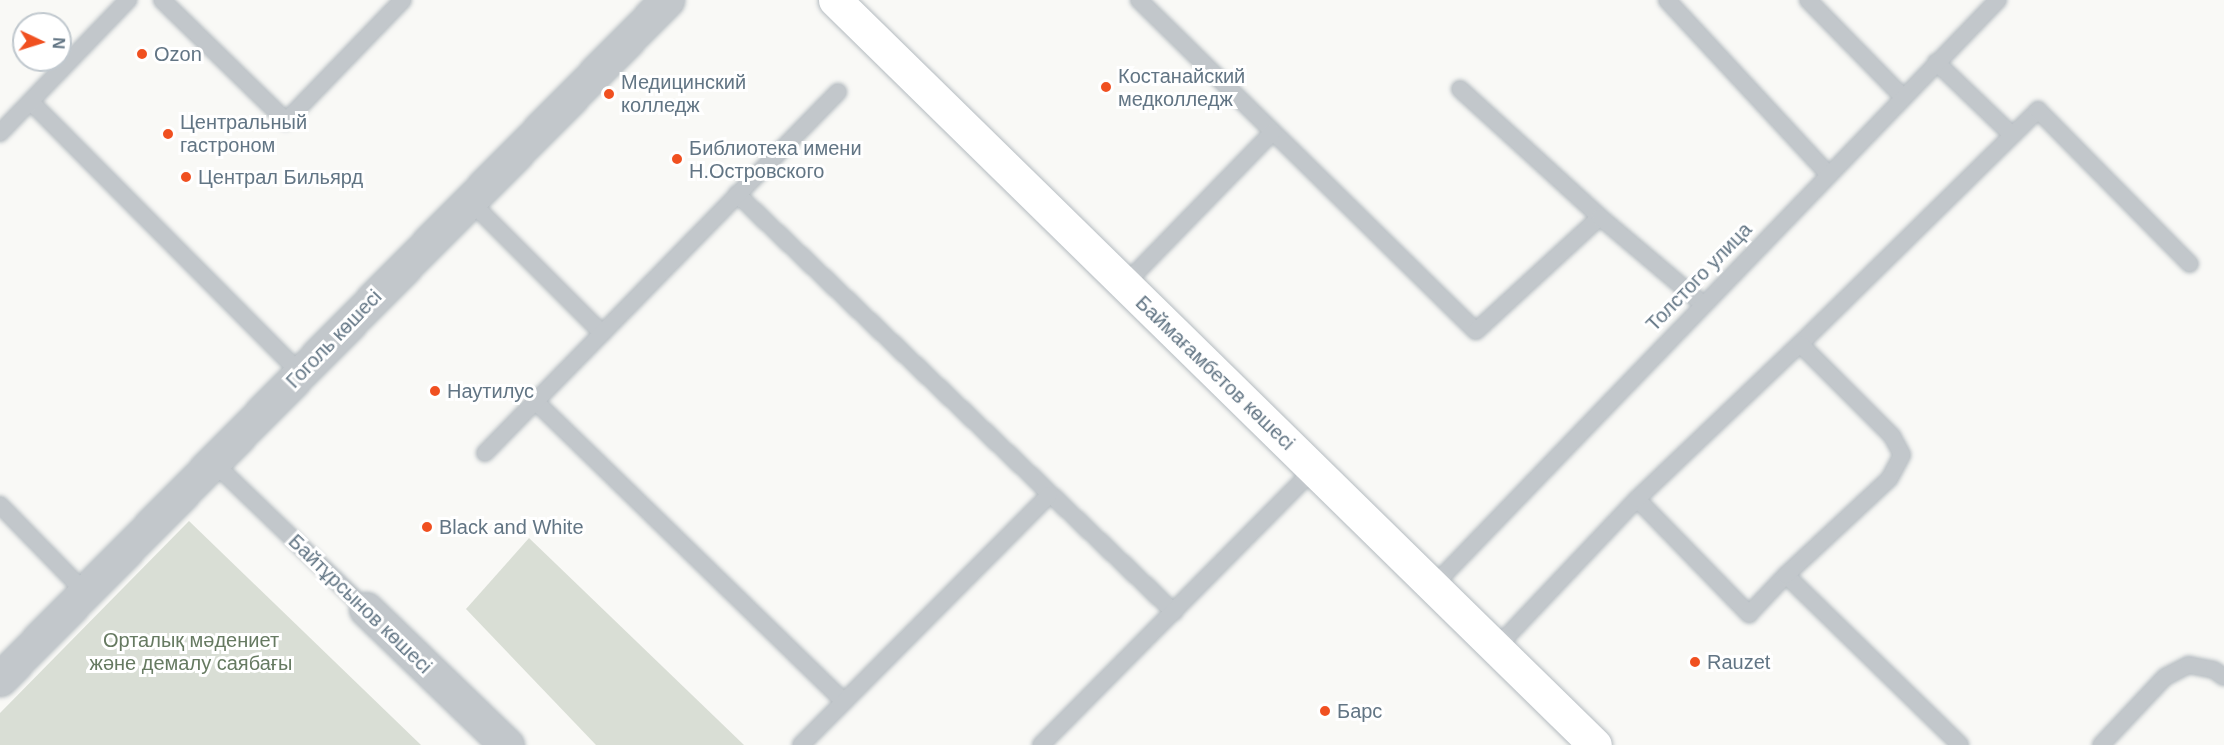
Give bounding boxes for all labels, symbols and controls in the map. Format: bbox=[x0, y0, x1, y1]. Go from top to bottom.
north arrow bbox=[12, 12, 72, 72]
text: N bbox=[50, 37, 67, 50]
place label: Ozon bbox=[154, 42, 202, 66]
marker: Ozon bbox=[135, 47, 149, 61]
place label: Костанайский медколледж bbox=[1118, 64, 1245, 111]
place label: Медицинский колледж bbox=[621, 70, 746, 117]
marker: Костанайский медколледж bbox=[1099, 80, 1113, 94]
marker: Медицинский колледж bbox=[602, 87, 616, 101]
place label: Центральный гастроном bbox=[180, 110, 307, 157]
marker: Центральный гастроном bbox=[161, 127, 175, 141]
place label: Библиотека имени Н.Островского bbox=[689, 136, 862, 183]
marker: Библиотека имени Н.Островского bbox=[670, 152, 684, 166]
place label: Централ Бильярд bbox=[198, 165, 363, 189]
marker: Централ Бильярд bbox=[179, 170, 193, 184]
street label: Толстого улица bbox=[1641, 218, 1757, 336]
street label: Гоголь көшесі bbox=[281, 285, 387, 393]
street label: Баймағамбетов көшесі bbox=[1131, 291, 1299, 455]
place label: Наутилус bbox=[447, 379, 534, 403]
marker: Наутилус bbox=[428, 384, 442, 398]
place label: Black and White bbox=[439, 515, 584, 539]
marker: Black and White bbox=[420, 520, 434, 534]
street label: Байтұрсынов көшесі bbox=[283, 529, 437, 679]
park label: Орталық мәдениет және демалу саябағы bbox=[90, 629, 292, 676]
place label: Rauzet bbox=[1707, 650, 1770, 674]
marker: Rauzet bbox=[1688, 655, 1702, 669]
place label: Барс bbox=[1337, 699, 1382, 723]
marker: Барс bbox=[1318, 704, 1332, 718]

